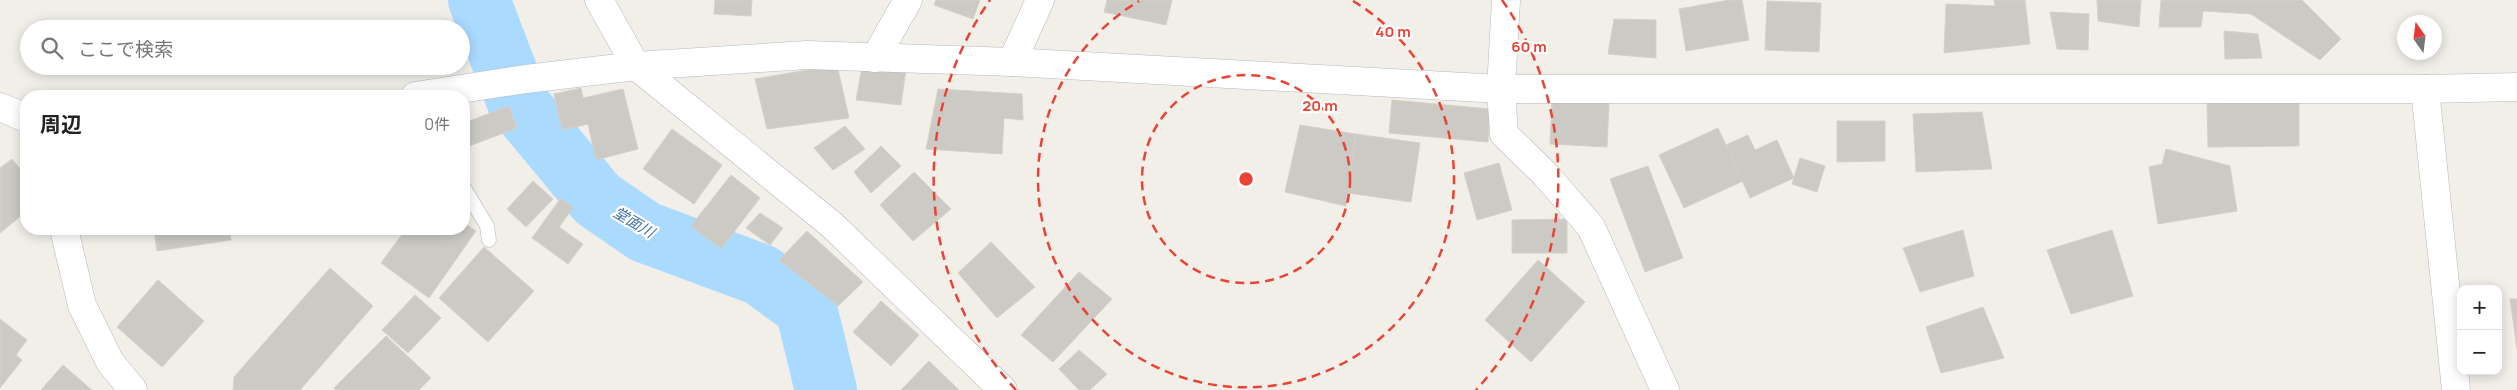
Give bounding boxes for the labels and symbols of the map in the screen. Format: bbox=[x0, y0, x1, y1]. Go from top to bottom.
north arrow bbox=[2397, 15, 2442, 60]
text: 40 m bbox=[1375, 21, 1411, 42]
text: 60 m bbox=[1511, 36, 1547, 57]
text: 20 m bbox=[1302, 95, 1338, 116]
centre of rings bbox=[1237, 170, 1255, 188]
water label: 堂面川 bbox=[609, 201, 660, 244]

